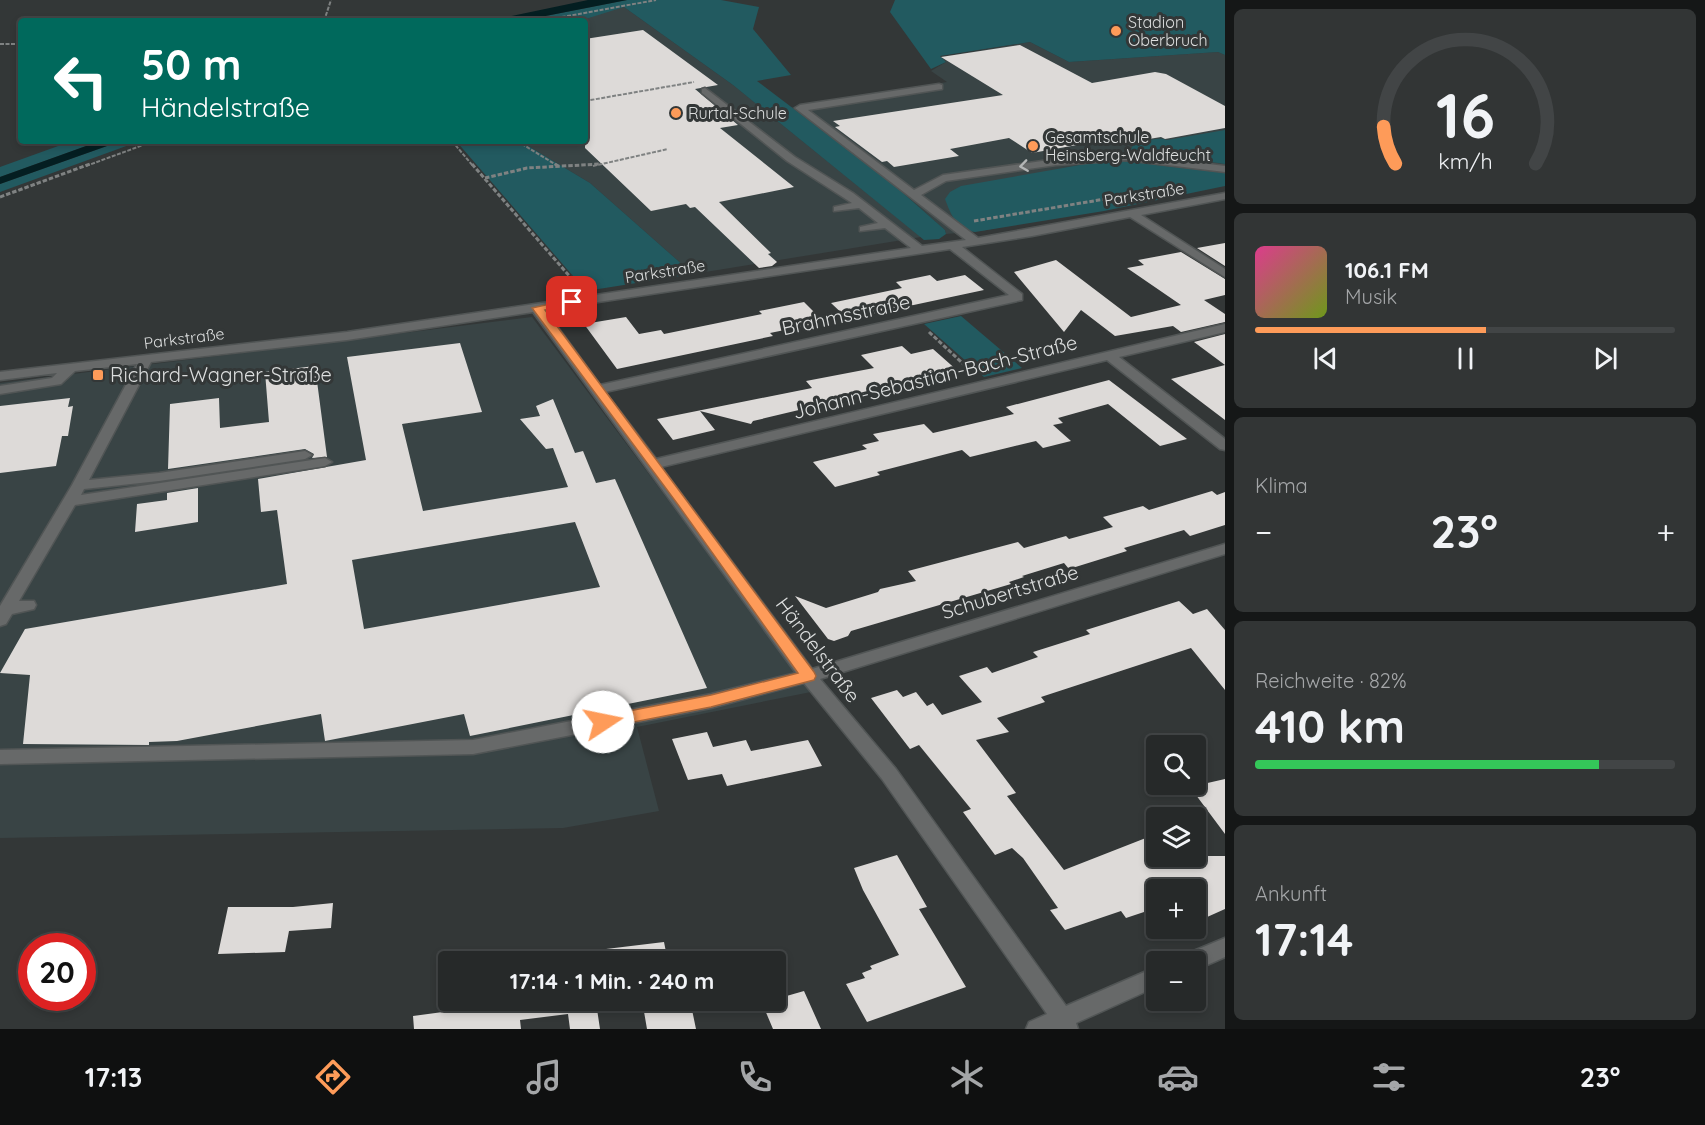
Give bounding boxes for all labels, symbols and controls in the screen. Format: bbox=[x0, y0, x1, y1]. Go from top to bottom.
place label: Stadion Oberbruch bbox=[1128, 12, 1208, 50]
marker: Stadion Oberbruch bbox=[1109, 24, 1123, 38]
text: 50 m bbox=[141, 38, 241, 91]
icon: left bbox=[42, 42, 120, 120]
text: 16 bbox=[1436, 76, 1494, 154]
text: Händelstraße bbox=[141, 90, 310, 124]
place label: Rurtal-Schule bbox=[688, 103, 787, 123]
marker: Rurtal-Schule bbox=[669, 106, 683, 120]
place label: Gesamtschule Heinsberg-Waldfeucht bbox=[1045, 127, 1211, 165]
marker: Gesamtschule Heinsberg-Waldfeucht bbox=[1026, 139, 1040, 153]
text: km/h bbox=[1438, 148, 1492, 174]
one-way arrow bbox=[1020, 160, 1029, 172]
street label: Parkstraße bbox=[1102, 178, 1186, 210]
street label: Parkstraße bbox=[623, 255, 707, 287]
text: 106.1 FM bbox=[1345, 256, 1429, 284]
pin bbox=[546, 276, 597, 327]
text: Musik bbox=[1345, 284, 1397, 309]
icon: arrive bbox=[555, 285, 588, 318]
street label: Brahmsstraße bbox=[779, 289, 912, 340]
street label: Parkstraße bbox=[143, 323, 225, 353]
street label: Johann-Sebastian-Bach-Straße bbox=[790, 329, 1080, 424]
icon: previous bbox=[1309, 342, 1342, 375]
icon: pause bbox=[1449, 342, 1482, 375]
icon: next bbox=[1589, 342, 1622, 375]
place label: Richard-Wagner-Straße bbox=[110, 362, 332, 387]
marker: Richard-Wagner-Straße bbox=[91, 368, 105, 382]
text: Klima bbox=[1255, 473, 1308, 498]
text: 23° bbox=[1431, 503, 1498, 559]
text: − bbox=[1255, 511, 1272, 552]
text: + bbox=[1656, 511, 1675, 552]
street label: Schubertstraße bbox=[938, 559, 1081, 624]
street label: Händelstraße bbox=[771, 592, 866, 707]
text: Reichweite · 82% bbox=[1255, 668, 1406, 693]
position arrow bbox=[571, 690, 635, 754]
text: 410 km bbox=[1255, 698, 1405, 754]
map controls bbox=[1146, 735, 1206, 1011]
button: search bbox=[1146, 735, 1206, 795]
button: layers bbox=[1146, 807, 1206, 867]
button: + bbox=[1146, 879, 1206, 939]
text: Ankunft bbox=[1255, 881, 1327, 906]
text: 17:14 bbox=[1255, 911, 1353, 967]
speed limit sign: 20 bbox=[18, 933, 96, 1011]
button: − bbox=[1146, 951, 1206, 1011]
text: 17:14 · 1 Min. · 240 m bbox=[510, 967, 714, 995]
icon: directions bbox=[312, 1056, 354, 1098]
icon: music bbox=[523, 1056, 565, 1098]
icon: phone bbox=[734, 1056, 776, 1098]
icon: climate bbox=[946, 1056, 988, 1098]
icon: car bbox=[1157, 1056, 1199, 1098]
icon: filters bbox=[1368, 1056, 1410, 1098]
text: 17:13 bbox=[85, 1060, 142, 1094]
text: 23° bbox=[1580, 1060, 1620, 1094]

